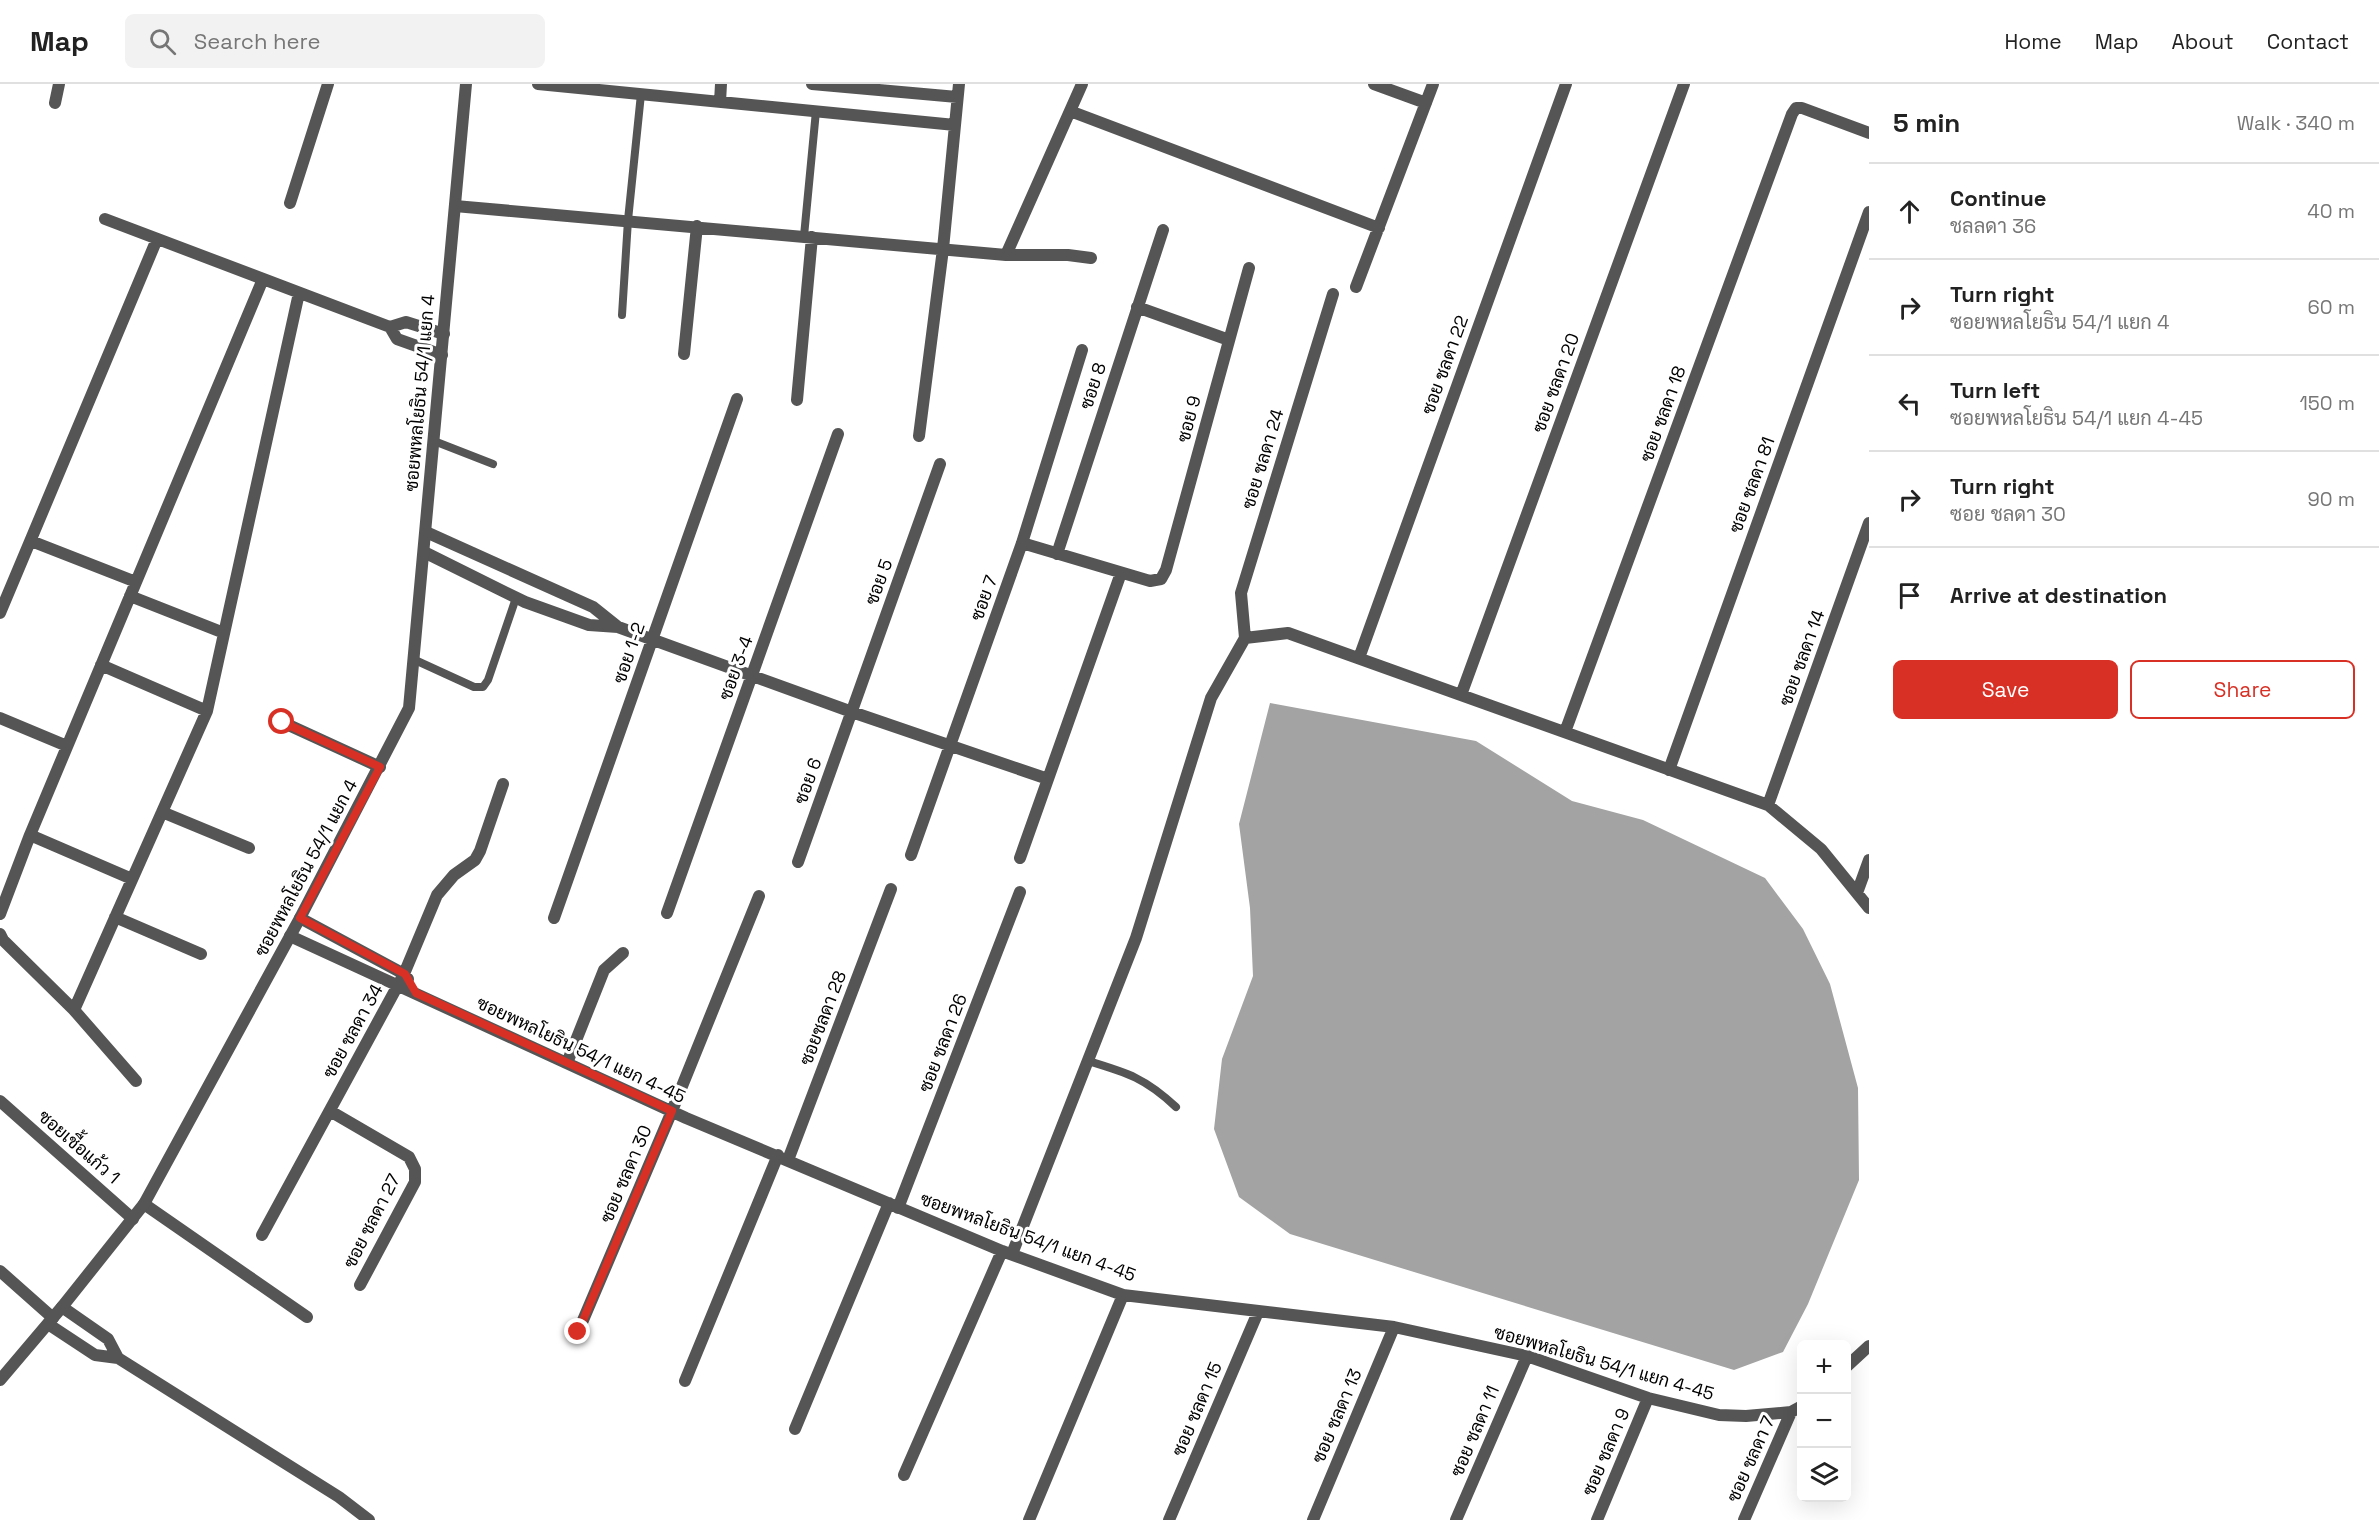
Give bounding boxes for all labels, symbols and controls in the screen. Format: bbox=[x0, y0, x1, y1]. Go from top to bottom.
search box bbox=[125, 14, 545, 68]
text: Map bbox=[30, 23, 89, 59]
icon: search bbox=[146, 25, 179, 58]
text: Search here bbox=[194, 27, 321, 55]
text: Home bbox=[2004, 28, 2062, 55]
text: Map bbox=[2095, 28, 2139, 55]
text: About bbox=[2172, 28, 2234, 55]
text: Contact bbox=[2267, 28, 2349, 55]
text: 5 min bbox=[1893, 106, 1960, 140]
text: Walk · 340 m bbox=[2237, 110, 2355, 136]
text: Continue bbox=[1950, 184, 2046, 212]
icon: ahead bbox=[1893, 195, 1926, 228]
text: 40 m bbox=[2307, 198, 2355, 224]
text: ชลลดา 36 bbox=[1950, 213, 2036, 239]
text: Turn right bbox=[1950, 280, 2055, 308]
icon: right bbox=[1893, 291, 1926, 324]
street label: ซอยพหลโยธิน 54/1 แยก 4 bbox=[398, 293, 440, 492]
text: 60 m bbox=[2308, 294, 2355, 320]
text: ซอยพหลโยธิน 54/1 แยก 4 bbox=[1950, 309, 2170, 335]
street label: ซอย ชลดา 22 bbox=[1416, 312, 1473, 417]
street label: ซอย ชลดา 20 bbox=[1527, 330, 1584, 436]
street label: ซอย 8 bbox=[1074, 360, 1111, 412]
street label: ซอย ชลดา 18 bbox=[1635, 363, 1691, 465]
text: Turn left bbox=[1950, 376, 2040, 404]
icon: left bbox=[1893, 387, 1926, 420]
text: 150 m bbox=[2300, 390, 2355, 416]
street label: ซอย 9 bbox=[1171, 393, 1206, 445]
text: ซอยพหลโยธิน 54/1 แยก 4-45 bbox=[1950, 405, 2203, 431]
street label: ซอย ชลดา 24 bbox=[1236, 406, 1289, 512]
street label: ซอย ชลดา 81 bbox=[1724, 434, 1780, 536]
text: Turn right bbox=[1950, 472, 2055, 500]
icon: right bbox=[1893, 483, 1926, 516]
text: 90 m bbox=[2308, 486, 2355, 512]
text: ซอย ชลดา 30 bbox=[1950, 501, 2066, 527]
street label: ซอย 5 bbox=[860, 556, 897, 608]
street label: ซอย 7 bbox=[965, 572, 1002, 624]
icon: arrive bbox=[1893, 579, 1926, 612]
text: Arrive at destination bbox=[1950, 581, 2167, 609]
street label: ซอย ชลดา 14 bbox=[1773, 607, 1830, 709]
street label: ซอย 1-2 bbox=[607, 619, 650, 686]
street label: ซอย 3-4 bbox=[713, 632, 758, 703]
button: Save bbox=[1893, 660, 2118, 719]
button: Share bbox=[2130, 660, 2355, 719]
route start bbox=[268, 708, 294, 734]
street label: ซอย 6 bbox=[789, 755, 826, 807]
street label: ซอยพหลโยธิน 54/1 แยก 4 bbox=[248, 775, 362, 960]
street label: ซอยชลดา 28 bbox=[794, 967, 851, 1068]
street label: ซอย ชลดา 34 bbox=[317, 980, 388, 1082]
street label: ซอยพหลโยธิน 54/1 แยก 4-45 bbox=[473, 990, 690, 1108]
street label: ซอย ชลดา 26 bbox=[913, 990, 972, 1095]
street label: ซอยเชื้อแก้ว 1 bbox=[34, 1102, 128, 1188]
street label: ซอย ชลดา 30 bbox=[595, 1121, 657, 1226]
street label: ซอย ชลดา 27 bbox=[338, 1170, 405, 1272]
street label: ซอยพหลโยธิน 54/1 แยก 4-45 bbox=[917, 1186, 1139, 1286]
route end bbox=[564, 1318, 590, 1344]
street label: ซอยพหลโยธิน 54/1 แยก 4-45 bbox=[1491, 1319, 1717, 1405]
map controls bbox=[1797, 1340, 1851, 1502]
button: + bbox=[1797, 1340, 1851, 1394]
street label: ซอย ชลดา 15 bbox=[1166, 1358, 1227, 1459]
street label: ซอย ชลดา 13 bbox=[1306, 1365, 1367, 1466]
street label: ซอย ชลดา 11 bbox=[1445, 1382, 1504, 1480]
button: − bbox=[1797, 1394, 1851, 1448]
street label: ซอย ชลดา 9 bbox=[1577, 1405, 1634, 1499]
street label: ซอย ชลดา 7 bbox=[1721, 1412, 1780, 1506]
button: layers bbox=[1797, 1448, 1851, 1502]

